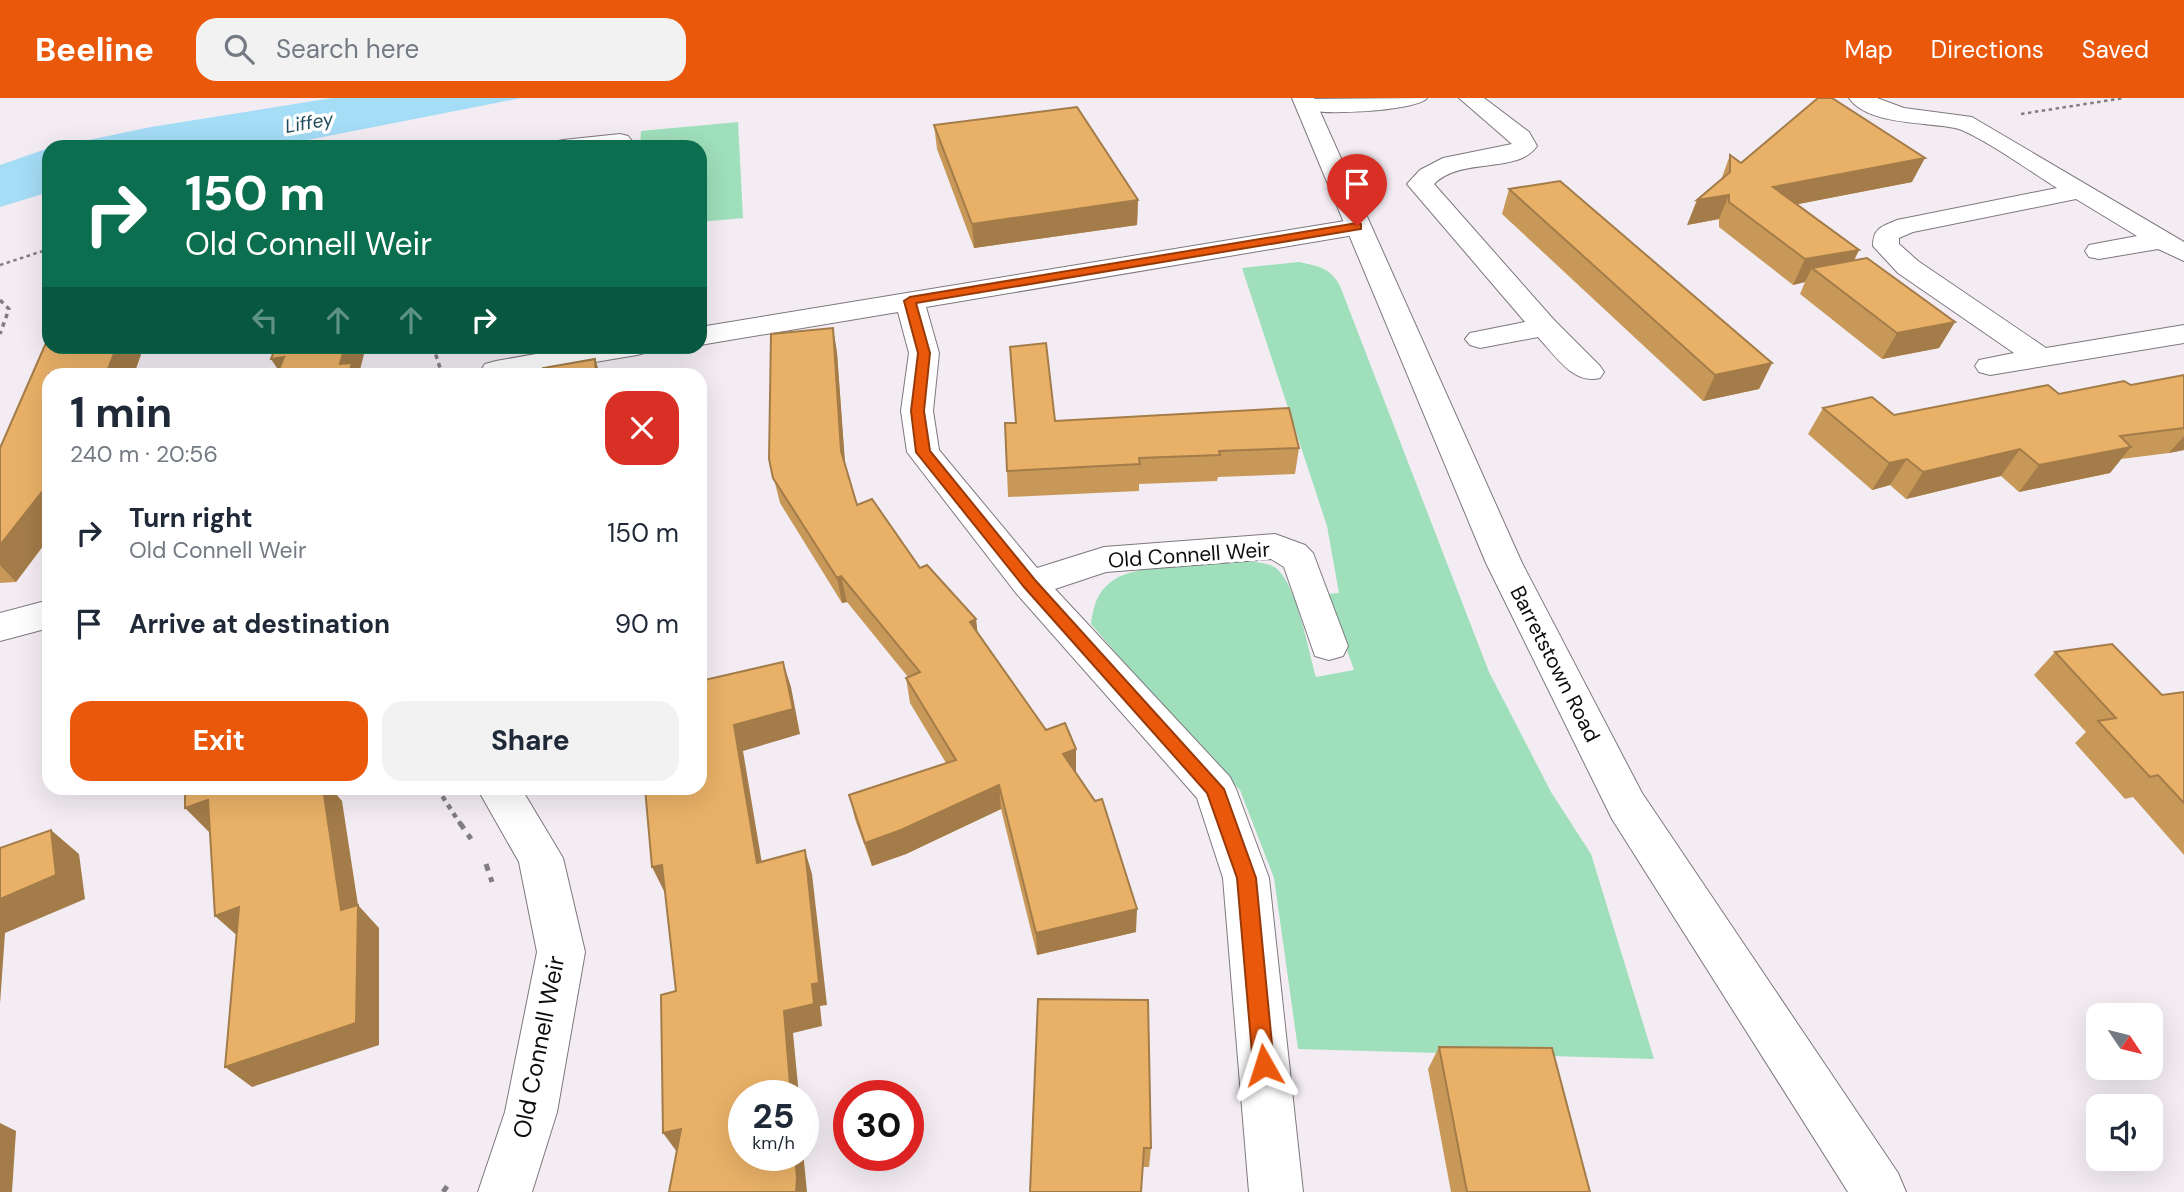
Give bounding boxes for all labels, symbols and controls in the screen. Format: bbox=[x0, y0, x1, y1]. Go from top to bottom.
search box bbox=[196, 18, 686, 81]
text: Beeline bbox=[35, 28, 154, 71]
icon: search bbox=[220, 30, 258, 68]
text: Search here bbox=[276, 32, 419, 66]
text: Map bbox=[1845, 34, 1893, 65]
text: Directions bbox=[1931, 34, 2044, 65]
text: Saved bbox=[2082, 34, 2149, 65]
water label: Liffey bbox=[283, 106, 337, 139]
pin bbox=[1327, 154, 1387, 226]
text: 150 m bbox=[185, 161, 325, 225]
icon: arrive bbox=[1338, 165, 1376, 203]
icon: right bbox=[70, 168, 161, 259]
text: Old Connell Weir bbox=[185, 223, 432, 265]
icon: left bbox=[246, 301, 284, 339]
icon: ahead bbox=[319, 301, 357, 339]
icon: ahead bbox=[392, 301, 430, 339]
icon: right bbox=[465, 301, 503, 339]
text: 1 min bbox=[70, 385, 172, 440]
button: close bbox=[605, 391, 679, 465]
text: 240 m · 20:56 bbox=[70, 439, 218, 469]
text: Turn right bbox=[129, 501, 253, 535]
icon: right bbox=[70, 514, 108, 552]
text: 150 m bbox=[607, 516, 679, 550]
text: Old Connell Weir bbox=[129, 535, 307, 565]
street label: Old Connell Weir bbox=[1107, 535, 1271, 575]
street label: Barretstown Road bbox=[1504, 581, 1606, 747]
icon: arrive bbox=[70, 605, 108, 643]
text: Arrive at destination bbox=[129, 607, 390, 641]
text: 90 m bbox=[615, 607, 679, 641]
button: Exit bbox=[70, 701, 368, 781]
button: Share bbox=[382, 701, 679, 781]
street label: Old Connell Weir bbox=[506, 953, 571, 1141]
north arrow bbox=[2086, 1003, 2163, 1080]
map controls bbox=[2086, 1003, 2163, 1171]
position arrow bbox=[1227, 1028, 1301, 1102]
speed limit sign: 30 bbox=[833, 1080, 924, 1171]
text: 25 bbox=[753, 1093, 794, 1139]
button: sound bbox=[2086, 1094, 2163, 1171]
text: km/h bbox=[752, 1131, 795, 1155]

